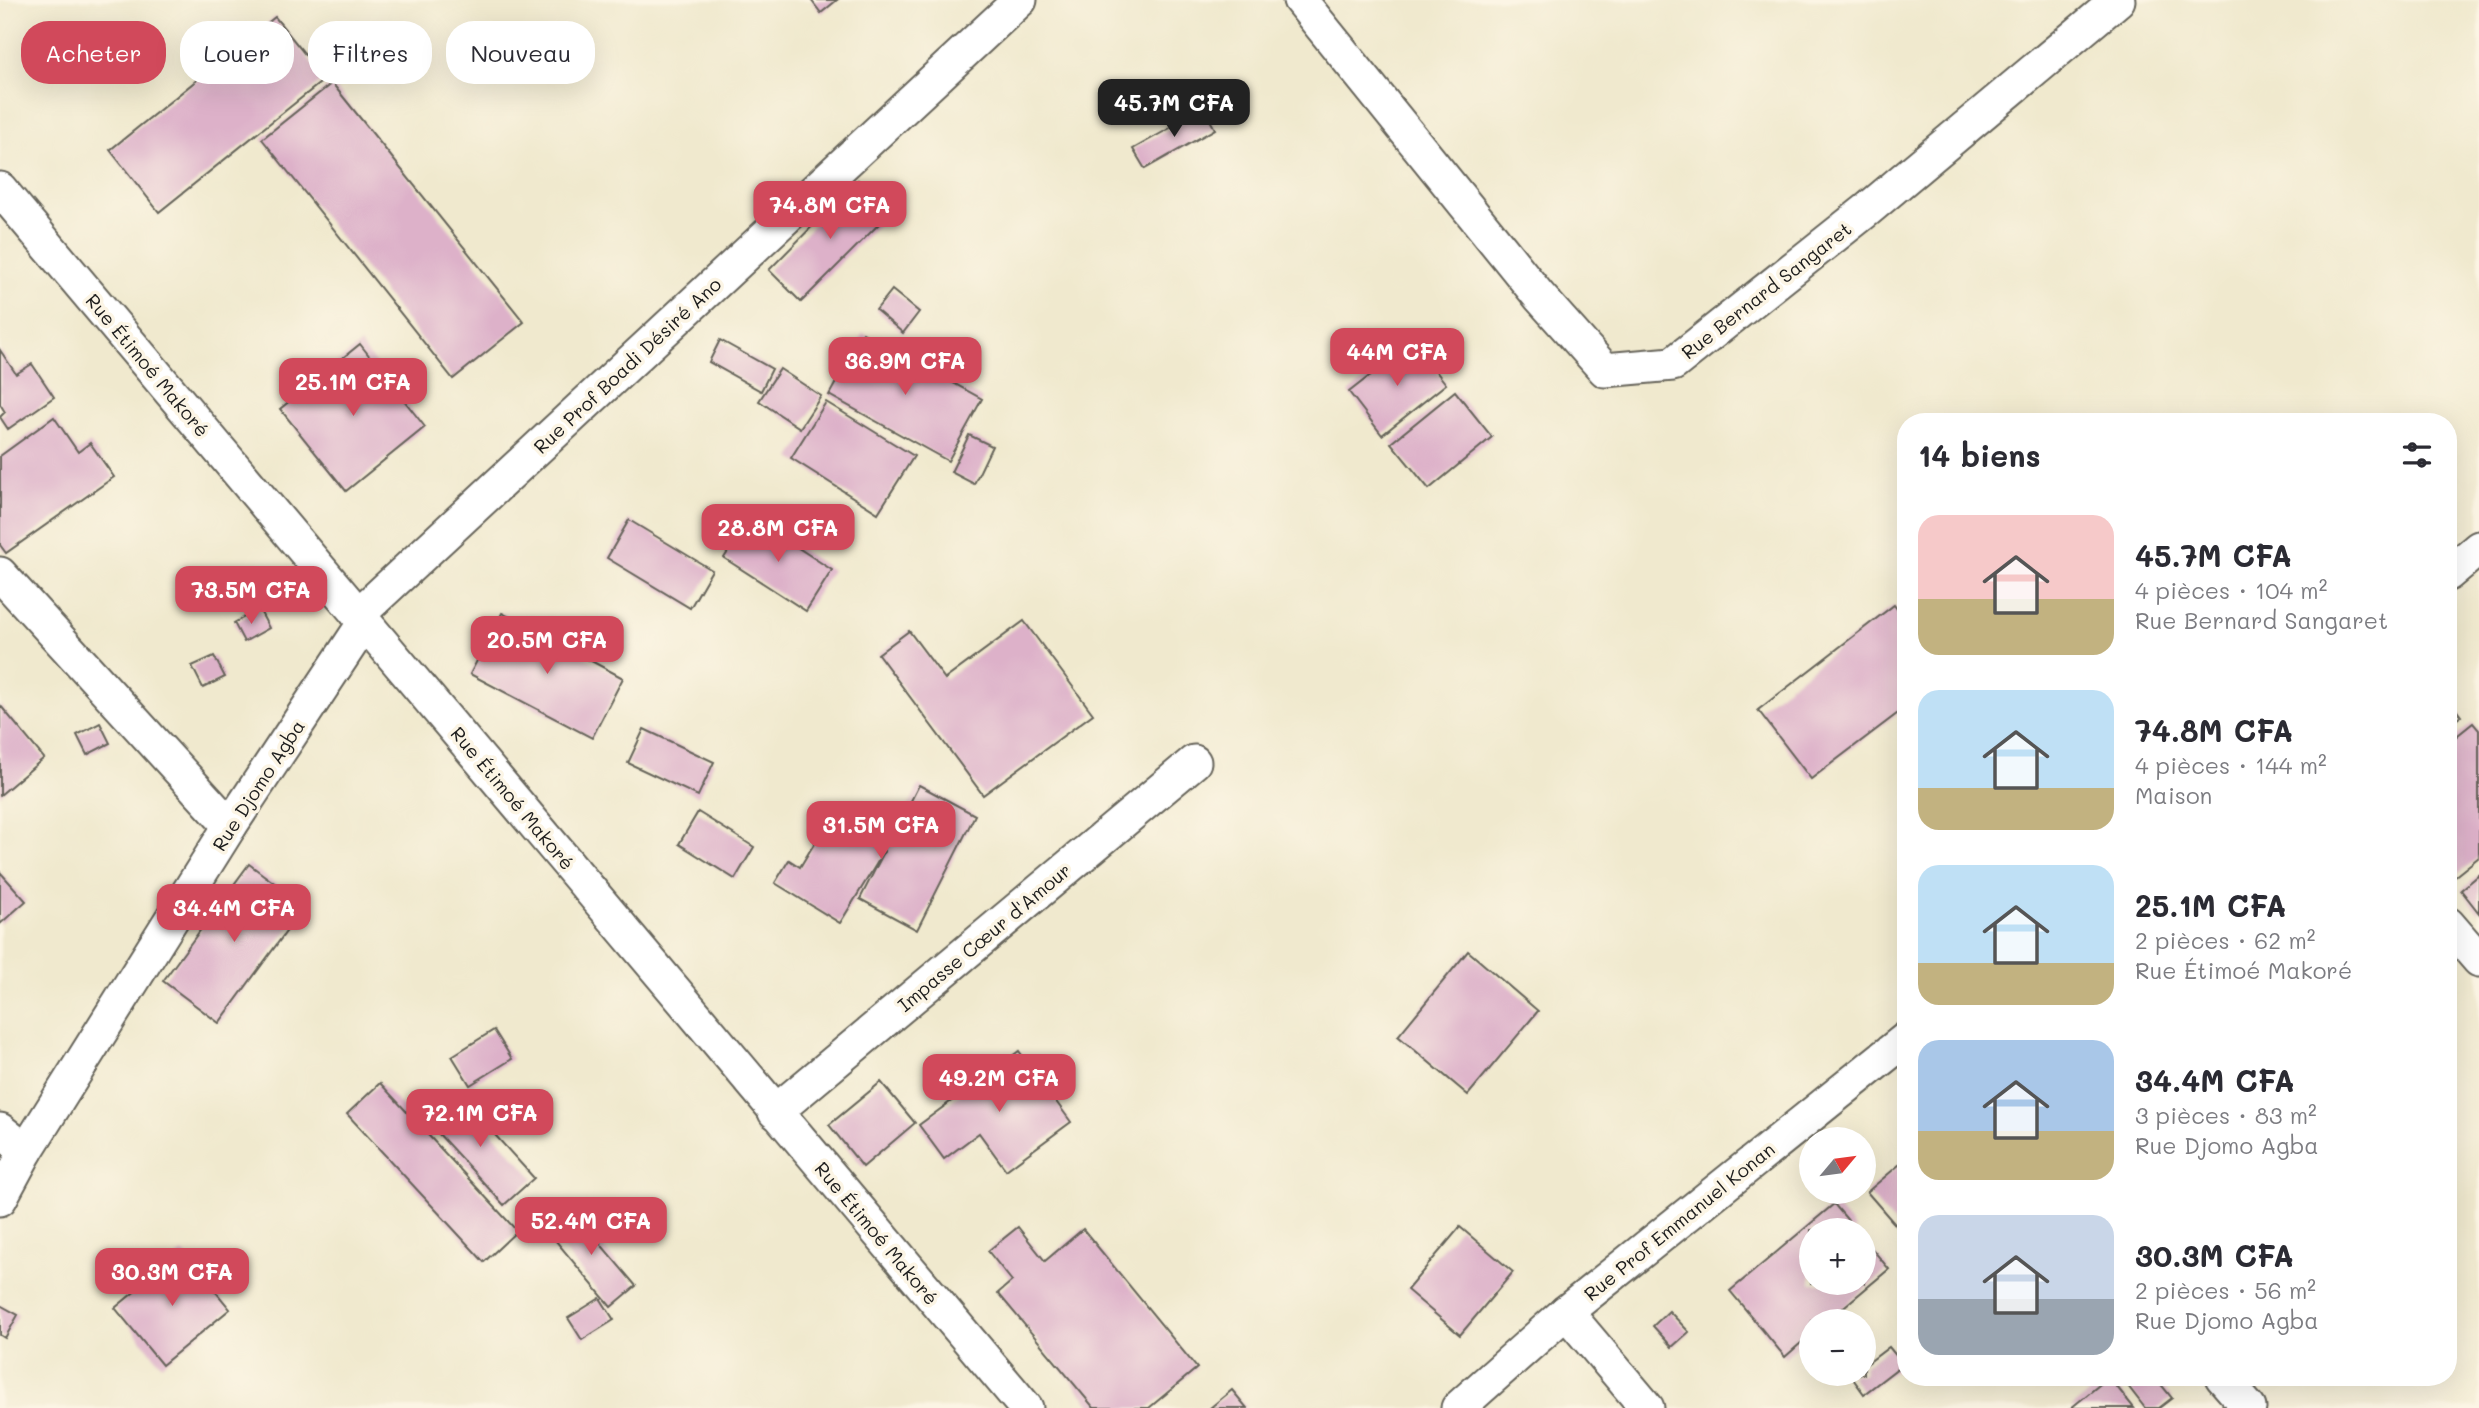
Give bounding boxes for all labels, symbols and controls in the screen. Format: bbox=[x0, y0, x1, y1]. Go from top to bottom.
chip: Acheter bbox=[21, 21, 166, 84]
chip: Louer bbox=[180, 21, 294, 84]
chip: Filtres bbox=[308, 21, 432, 84]
chip: Nouveau bbox=[446, 21, 595, 84]
pin: 45.7M CFA bbox=[1094, 80, 1254, 139]
text: 45.7M CFA bbox=[1114, 87, 1234, 117]
pin: 74.8M CFA bbox=[750, 182, 910, 241]
text: 74.8M CFA bbox=[769, 189, 891, 219]
street label: Rue Bernard Sangaret bbox=[1676, 216, 1856, 364]
street label: Rue Prof Boadi Désiré Ano bbox=[528, 271, 726, 459]
street label: Rue Étimoé Makoré bbox=[81, 288, 215, 442]
pin: 44M CFA bbox=[1332, 328, 1462, 388]
text: 44M CFA bbox=[1346, 336, 1448, 366]
pin: 36.9M CFA bbox=[825, 338, 985, 397]
text: 36.9M CFA bbox=[844, 345, 966, 375]
pin: 25.1M CFA bbox=[273, 358, 433, 418]
text: 25.1M CFA bbox=[295, 366, 411, 396]
text: 14 biens bbox=[1918, 435, 2041, 475]
icon: filters bbox=[2398, 436, 2436, 474]
pin: 28.8M CFA bbox=[698, 504, 858, 564]
text: 28.8M CFA bbox=[718, 512, 838, 542]
text: 45.7M CFA bbox=[2135, 535, 2292, 575]
icon: home bbox=[1974, 543, 2058, 627]
pin: 73.5M CFA bbox=[171, 566, 331, 626]
text: 73.5M CFA bbox=[191, 574, 311, 604]
text: 4 pièces · 104 m² bbox=[2135, 575, 2327, 605]
text: Rue Bernard Sangaret bbox=[2135, 605, 2388, 635]
pin: 20.5M CFA bbox=[467, 616, 627, 676]
text: 20.5M CFA bbox=[487, 624, 607, 654]
text: 74.8M CFA bbox=[2135, 710, 2293, 750]
street label: Rue Djomo Agba bbox=[206, 715, 310, 855]
icon: home bbox=[1974, 718, 2058, 802]
street label: Rue Étimoé Makoré bbox=[446, 721, 580, 875]
text: 4 pièces · 144 m² bbox=[2135, 750, 2327, 780]
text: Maison bbox=[2135, 780, 2212, 810]
pin: 31.5M CFA bbox=[801, 802, 961, 861]
text: 31.5M CFA bbox=[823, 809, 939, 839]
street label: Impasse Cœur d'Amour bbox=[892, 857, 1076, 1017]
pin: 34.4M CFA bbox=[154, 884, 314, 944]
text: 25.1M CFA bbox=[2135, 885, 2286, 925]
text: 34.4M CFA bbox=[173, 892, 295, 922]
icon: home bbox=[1974, 893, 2058, 977]
text: 2 pièces · 62 m² bbox=[2135, 925, 2315, 955]
text: Rue Étimoé Makoré bbox=[2135, 955, 2352, 985]
pin: 49.2M CFA bbox=[919, 1054, 1079, 1114]
text: 34.4M CFA bbox=[2135, 1060, 2295, 1100]
text: 49.2M CFA bbox=[939, 1062, 1059, 1092]
icon: home bbox=[1974, 1068, 2058, 1152]
pin: 72.1M CFA bbox=[400, 1090, 560, 1149]
text: 72.1M CFA bbox=[422, 1097, 538, 1127]
text: 3 pièces · 83 m² bbox=[2135, 1100, 2317, 1130]
north arrow bbox=[1799, 1127, 1876, 1204]
map controls bbox=[1799, 1127, 1876, 1386]
text: Rue Djomo Agba bbox=[2135, 1130, 2319, 1160]
street label: Rue Prof Emmanuel Konan bbox=[1578, 1136, 1780, 1306]
street label: Rue Étimoé Makoré bbox=[810, 1156, 944, 1310]
pin: 52.4M CFA bbox=[511, 1198, 671, 1257]
text: 52.4M CFA bbox=[531, 1205, 651, 1235]
button: + bbox=[1799, 1218, 1876, 1295]
text: 30.3M CFA bbox=[2135, 1235, 2294, 1275]
icon: home bbox=[1974, 1243, 2058, 1327]
pin: 30.3M CFA bbox=[92, 1248, 252, 1308]
text: 30.3M CFA bbox=[111, 1256, 233, 1286]
text: 2 pièces · 56 m² bbox=[2135, 1275, 2316, 1305]
text: Rue Djomo Agba bbox=[2135, 1305, 2319, 1335]
button: − bbox=[1799, 1309, 1876, 1386]

